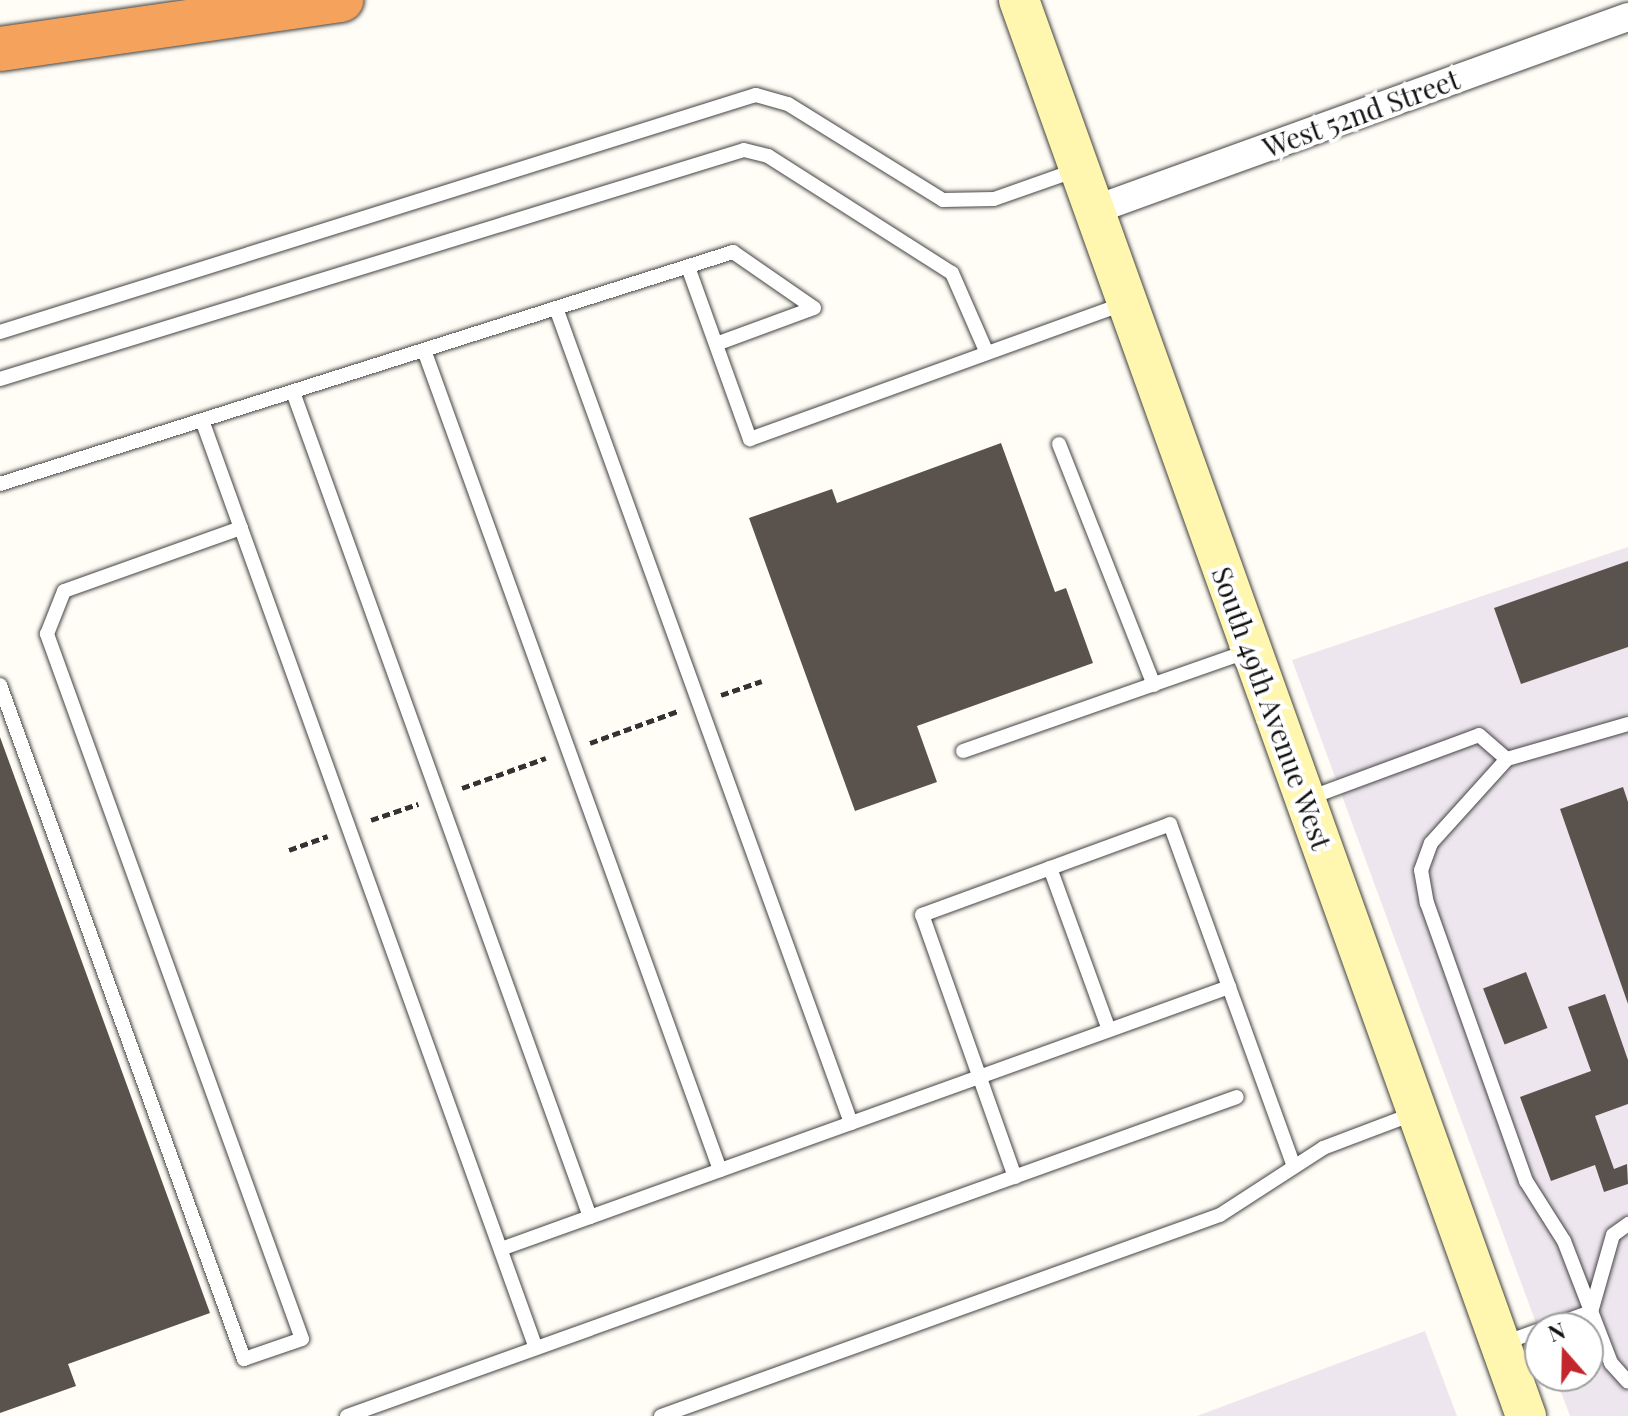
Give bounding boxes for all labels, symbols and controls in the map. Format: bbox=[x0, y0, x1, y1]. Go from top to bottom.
street label: West 52nd Street bbox=[1258, 62, 1464, 164]
street label: South 49th Avenue West bbox=[1205, 561, 1339, 855]
north arrow bbox=[1524, 1312, 1604, 1392]
text: N bbox=[1544, 1315, 1569, 1348]

